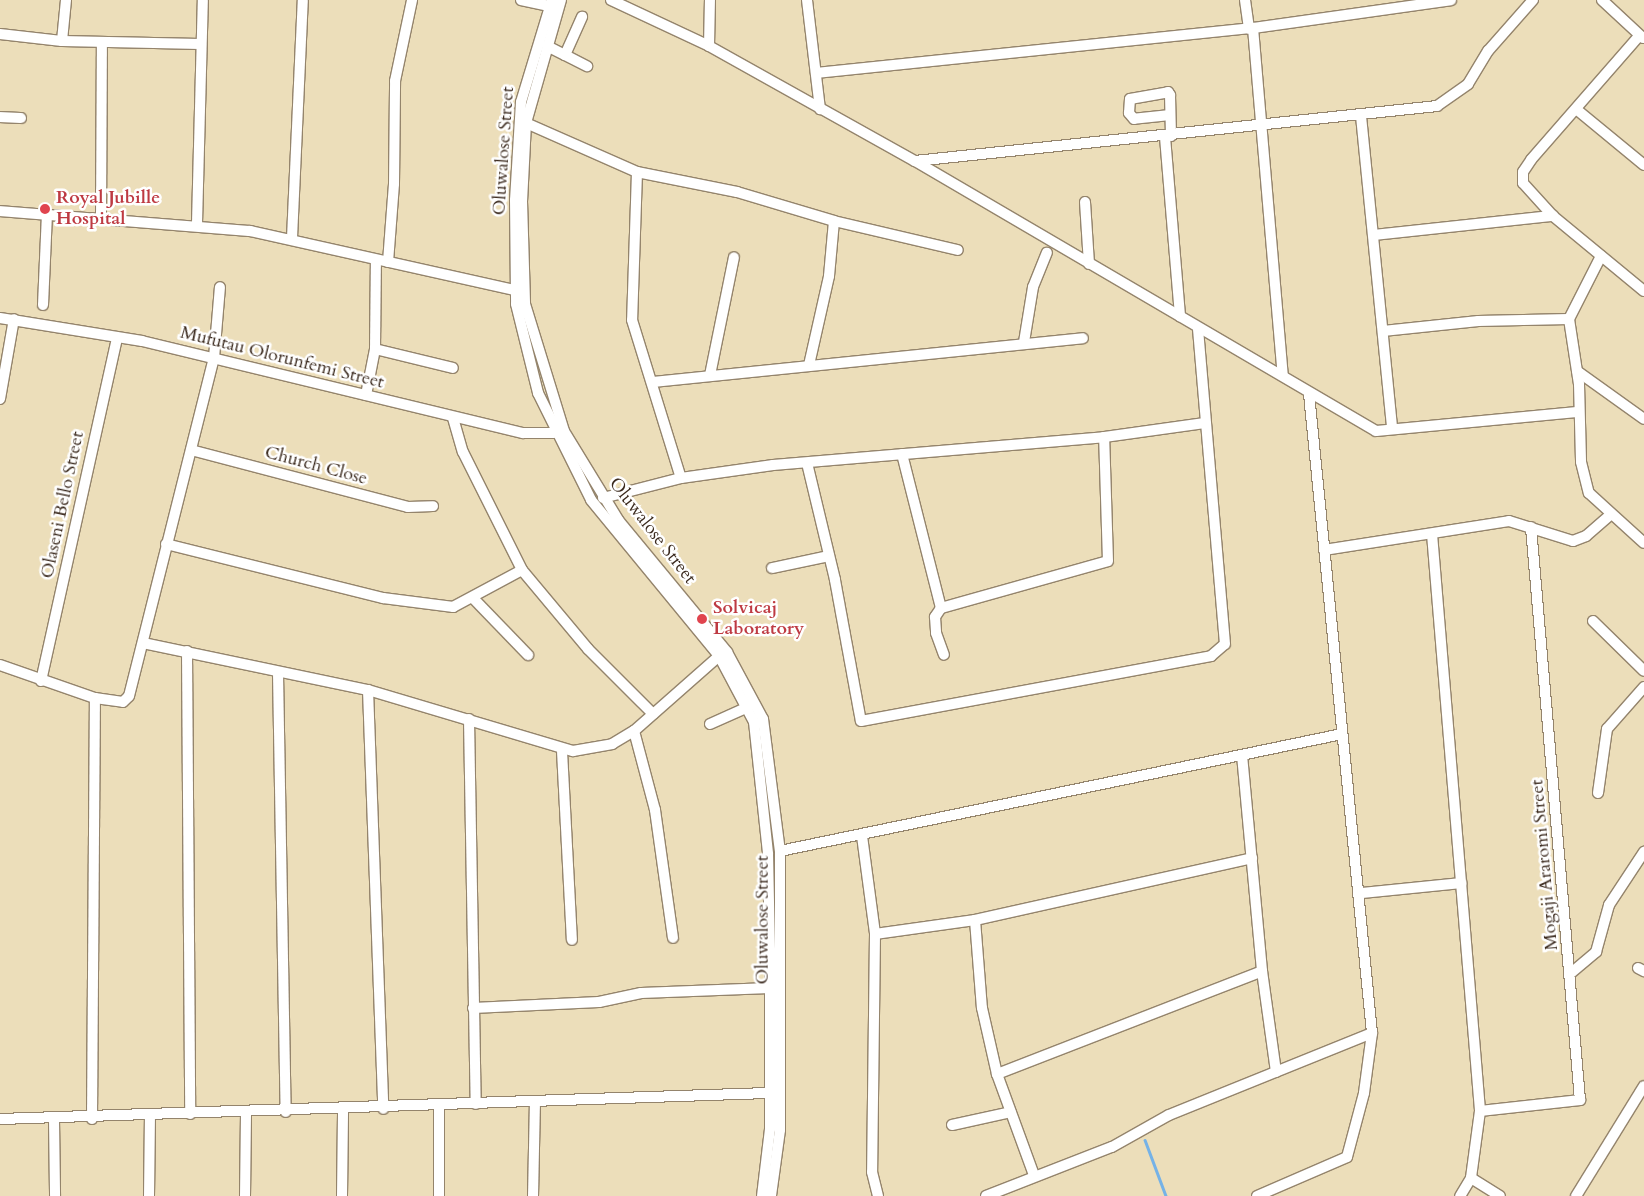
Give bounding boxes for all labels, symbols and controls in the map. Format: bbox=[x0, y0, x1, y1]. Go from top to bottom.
street label: Oluwalose Street bbox=[489, 86, 519, 216]
place label: Royal Jubille Hospital bbox=[56, 188, 160, 230]
marker: Royal Jubille Hospital bbox=[38, 202, 52, 216]
street label: Mufutau Olorunfemi Street bbox=[178, 322, 386, 394]
street label: Olaseni Bello Street bbox=[37, 430, 89, 580]
street label: Church Close bbox=[262, 442, 370, 490]
street label: Oluwalose Street bbox=[604, 474, 700, 588]
place label: Solvicaj Laboratory bbox=[713, 598, 804, 640]
marker: Solvicaj Laboratory bbox=[695, 612, 709, 626]
street label: Mogaji Araromi Street bbox=[1527, 779, 1563, 951]
street label: Oluwalose Street bbox=[752, 856, 774, 984]

